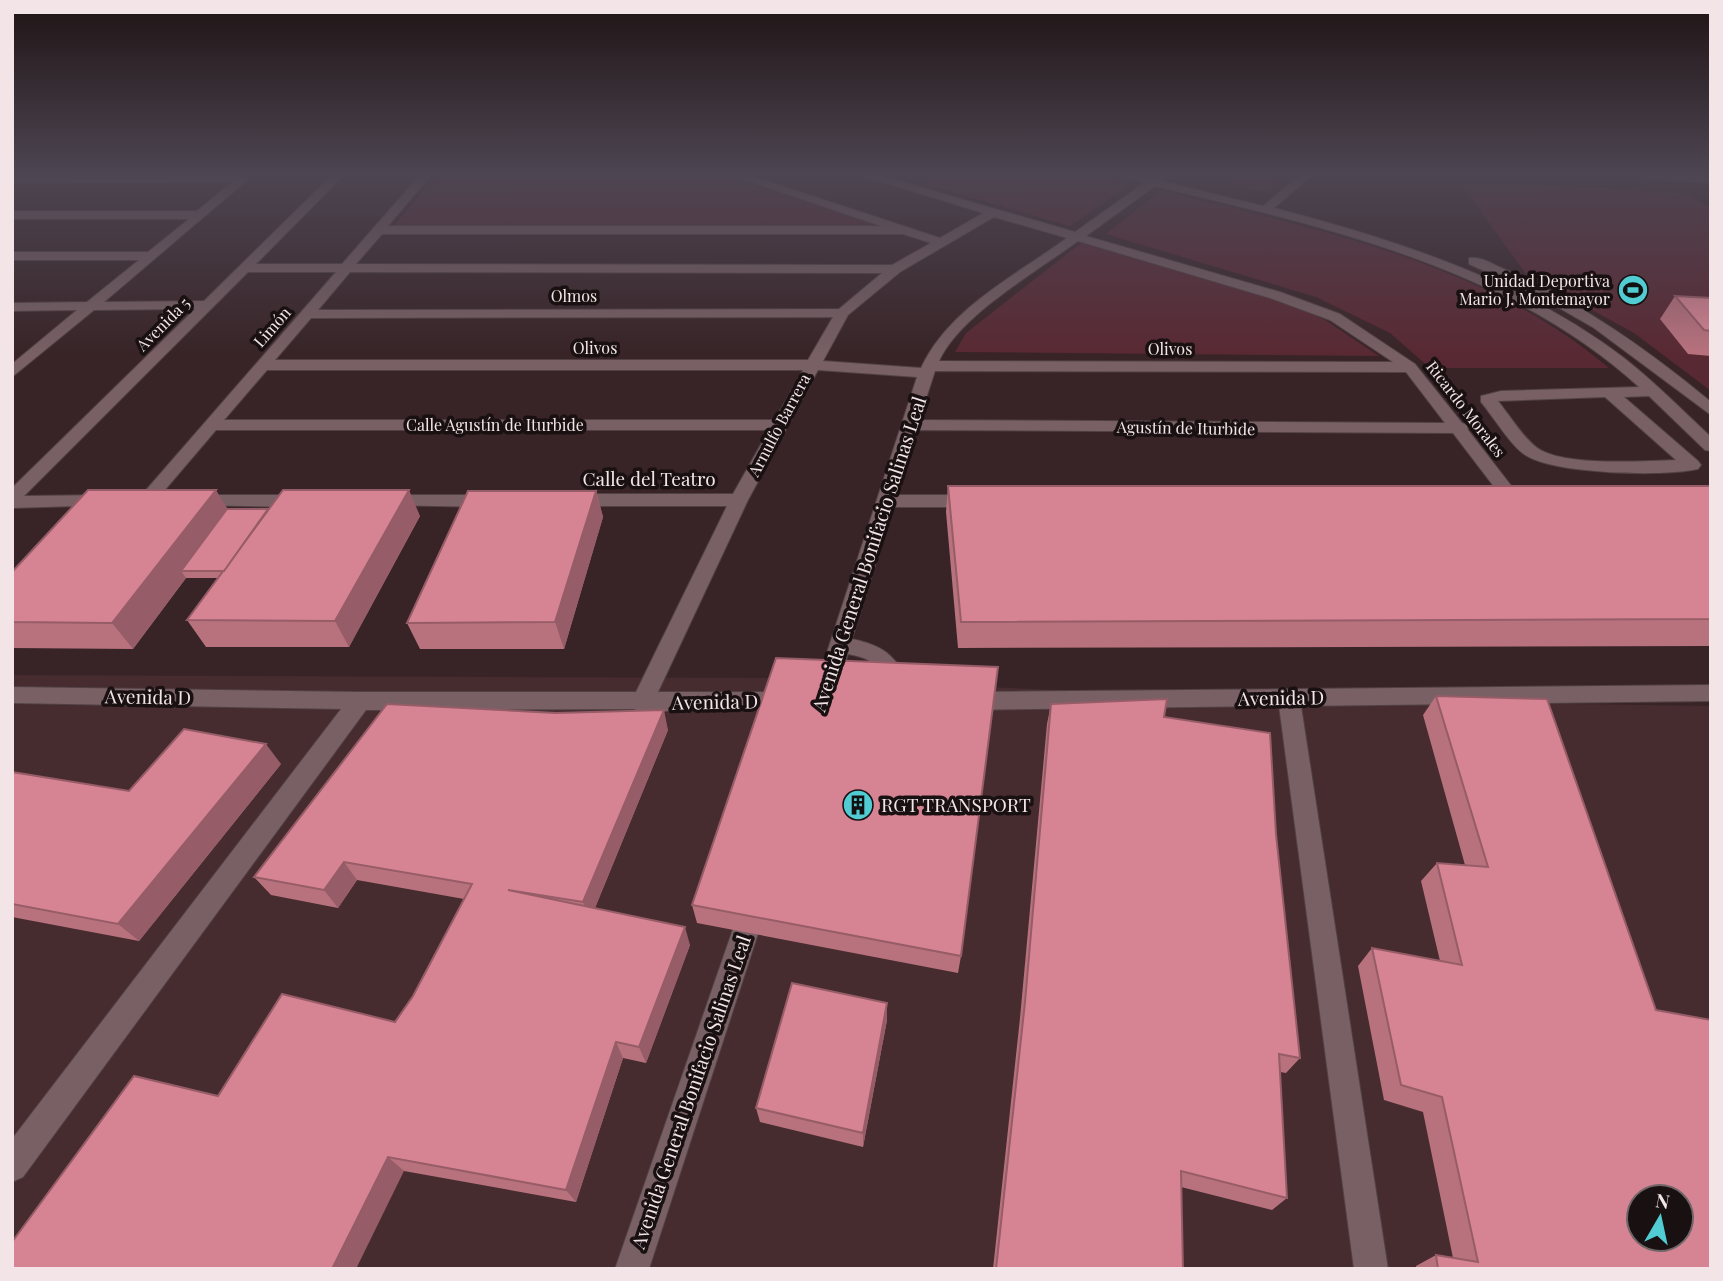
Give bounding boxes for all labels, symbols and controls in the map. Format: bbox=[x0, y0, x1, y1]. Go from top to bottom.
place label: Unidad Deportiva Mario J. Montemayor bbox=[1459, 270, 1610, 309]
sports icon: Unidad Deportiva Mario J. Montemayor bbox=[1616, 273, 1650, 307]
street label: Olmos bbox=[551, 285, 597, 306]
street label: Avenida 5 bbox=[131, 292, 194, 356]
street label: Limón bbox=[248, 302, 295, 351]
street label: Olivos bbox=[573, 337, 617, 358]
street label: Olivos bbox=[1148, 338, 1192, 359]
street label: Ricardo Morales bbox=[1422, 356, 1511, 461]
street label: Arnulfo Barrera bbox=[742, 370, 814, 481]
street label: Avenida General Bonifacio Salinas Leal bbox=[804, 392, 932, 716]
street label: Calle Agustín de Iturbide bbox=[406, 414, 584, 435]
street label: Agustín de Iturbide bbox=[1116, 416, 1255, 439]
street label: Calle del Teatro bbox=[582, 465, 716, 491]
street label: Avenida D bbox=[104, 682, 191, 710]
street label: Avenida D bbox=[1237, 683, 1324, 711]
street label: Avenida D bbox=[671, 687, 758, 715]
building icon: RGT TRANSPORT bbox=[841, 788, 875, 822]
place label: RGT TRANSPORT bbox=[881, 791, 1031, 817]
street label: Avenida General Bonifacio Salinas Leal bbox=[624, 931, 756, 1253]
north arrow bbox=[1625, 1183, 1695, 1253]
text: N bbox=[1654, 1186, 1672, 1214]

